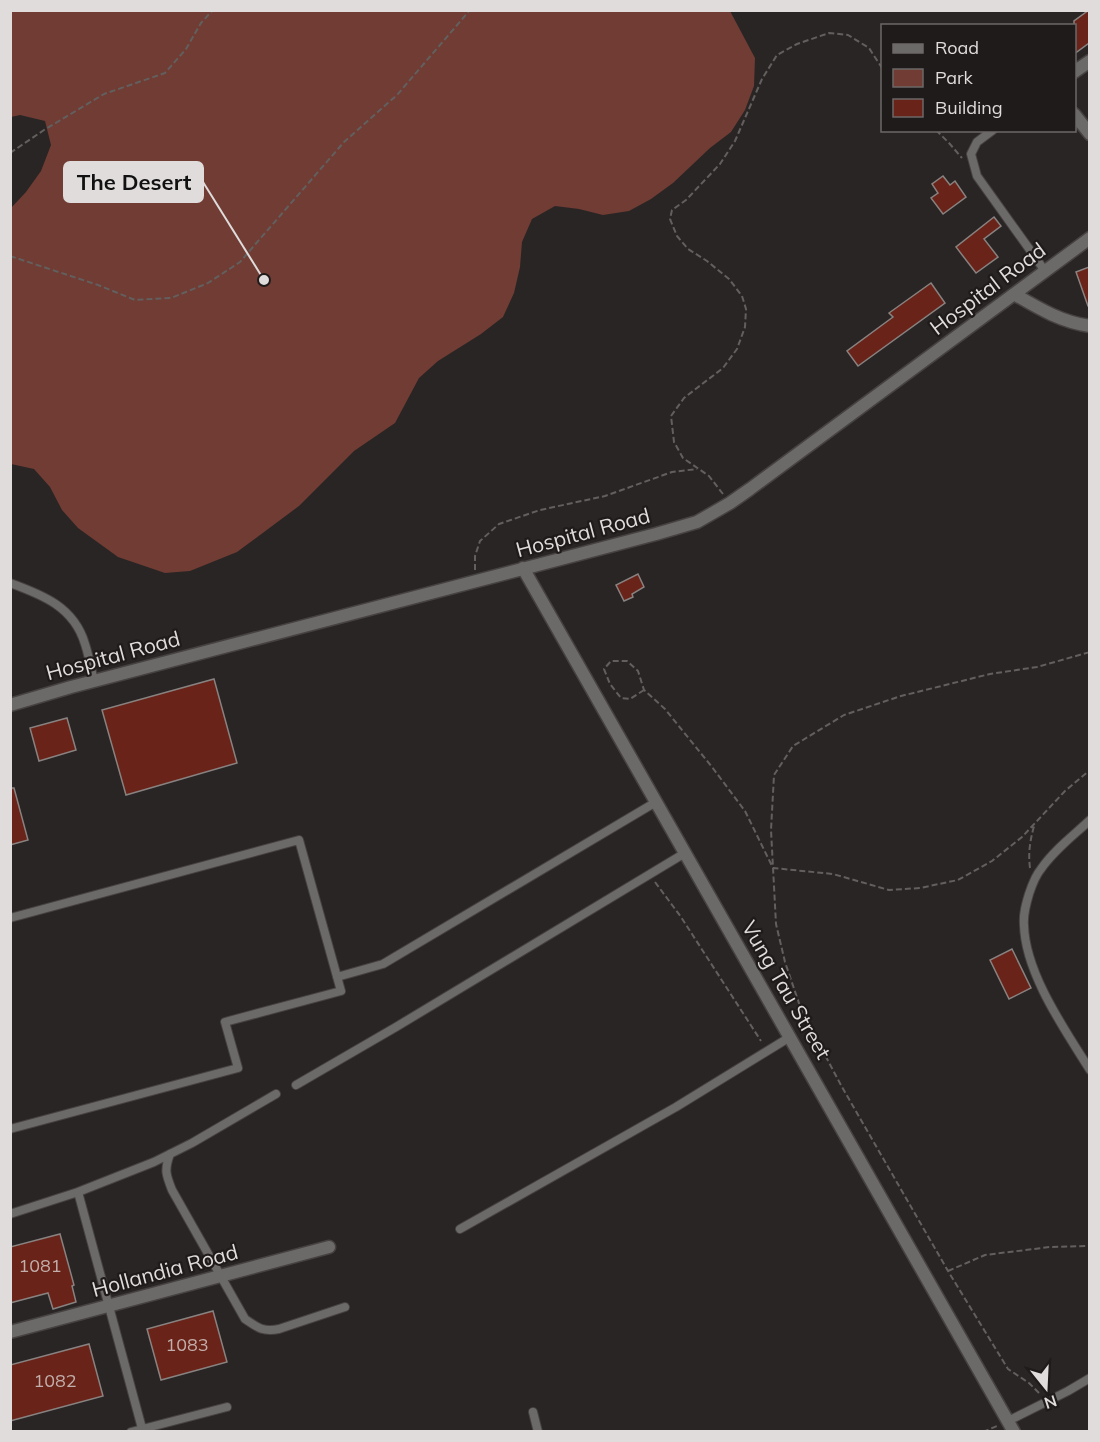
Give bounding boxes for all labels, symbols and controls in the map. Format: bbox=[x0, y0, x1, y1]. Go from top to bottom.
legend bbox=[881, 24, 1076, 132]
text: Road bbox=[935, 36, 979, 59]
text: Park bbox=[935, 66, 974, 89]
text: Building bbox=[935, 96, 1003, 119]
callout: The Desert bbox=[64, 162, 203, 202]
text: The Desert bbox=[77, 168, 191, 196]
street label: Hospital Road bbox=[924, 236, 1050, 340]
street label: Hospital Road bbox=[513, 502, 653, 562]
street label: Hospital Road bbox=[43, 625, 183, 685]
street label: Vung Tau Street bbox=[737, 916, 837, 1063]
street label: Hollandia Road bbox=[89, 1238, 241, 1302]
house number: 1081 bbox=[18, 1254, 62, 1277]
house number: 1083 bbox=[165, 1333, 209, 1356]
north arrow bbox=[1016, 1358, 1076, 1418]
house number: 1082 bbox=[33, 1369, 77, 1392]
text: N bbox=[1042, 1391, 1059, 1414]

